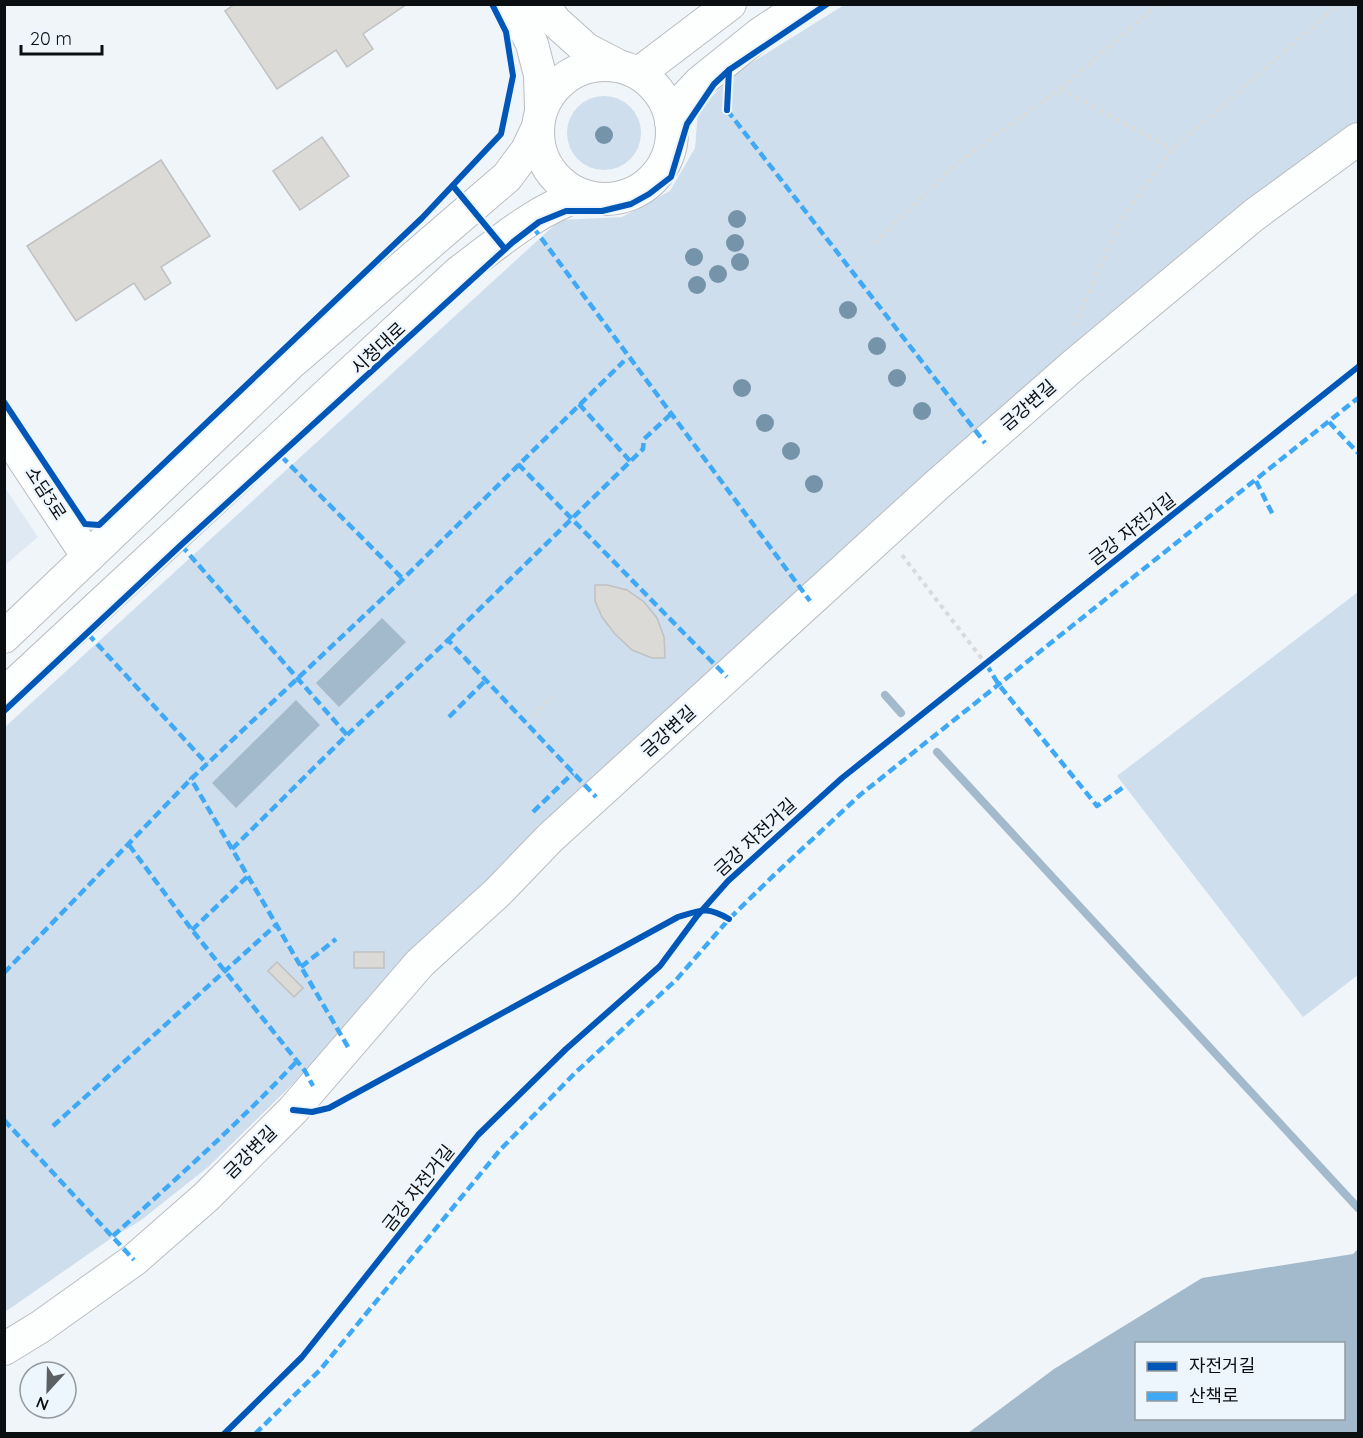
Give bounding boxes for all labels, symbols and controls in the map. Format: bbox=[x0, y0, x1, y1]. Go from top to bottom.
scale bar bbox=[21, 18, 102, 56]
text: 20 m bbox=[30, 27, 72, 50]
street label: 시청대로 bbox=[346, 317, 410, 379]
street label: 금강변길 bbox=[995, 375, 1061, 435]
street label: 소담3로 bbox=[20, 462, 72, 524]
street label: 금강 자전거길 bbox=[1084, 488, 1180, 570]
street label: 금강변길 bbox=[636, 700, 700, 762]
street label: 금강 자전거길 bbox=[709, 793, 801, 881]
street label: 금강변길 bbox=[218, 1120, 282, 1184]
street label: 금강 자전거길 bbox=[377, 1140, 459, 1236]
legend bbox=[1135, 1342, 1345, 1420]
text: 자전거길 bbox=[1189, 1354, 1255, 1377]
north arrow bbox=[18, 1360, 78, 1420]
text: 산책로 bbox=[1189, 1384, 1239, 1407]
text: N bbox=[33, 1392, 52, 1415]

